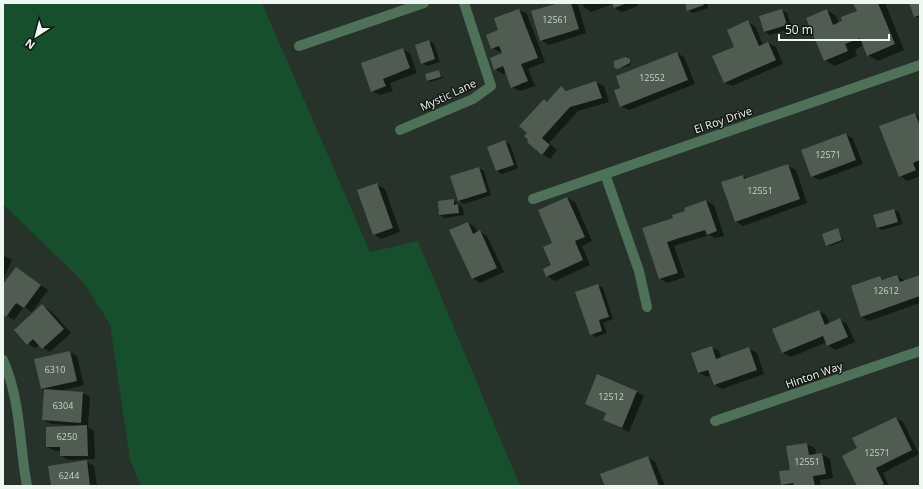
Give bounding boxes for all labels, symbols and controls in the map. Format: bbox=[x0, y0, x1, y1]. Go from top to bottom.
house number: 12561 bbox=[542, 13, 568, 26]
north arrow bbox=[16, 16, 56, 56]
scale bar bbox=[779, 16, 889, 42]
text: 50 m bbox=[785, 21, 813, 38]
text: N bbox=[22, 36, 38, 53]
house number: 12552 bbox=[639, 71, 665, 84]
street label: Mystic Lane bbox=[417, 75, 478, 114]
street label: El Roy Drive bbox=[692, 103, 754, 136]
house number: 12571 bbox=[815, 148, 841, 161]
house number: 12551 bbox=[747, 184, 773, 197]
house number: 12612 bbox=[873, 284, 899, 297]
street label: Hinton Way bbox=[783, 358, 845, 391]
house number: 6310 bbox=[45, 363, 65, 376]
house number: 12512 bbox=[598, 390, 624, 403]
house number: 6304 bbox=[53, 399, 73, 412]
house number: 6250 bbox=[57, 430, 77, 443]
house number: 12571 bbox=[864, 446, 890, 459]
house number: 12551 bbox=[794, 455, 820, 468]
house number: 6244 bbox=[59, 469, 79, 482]

